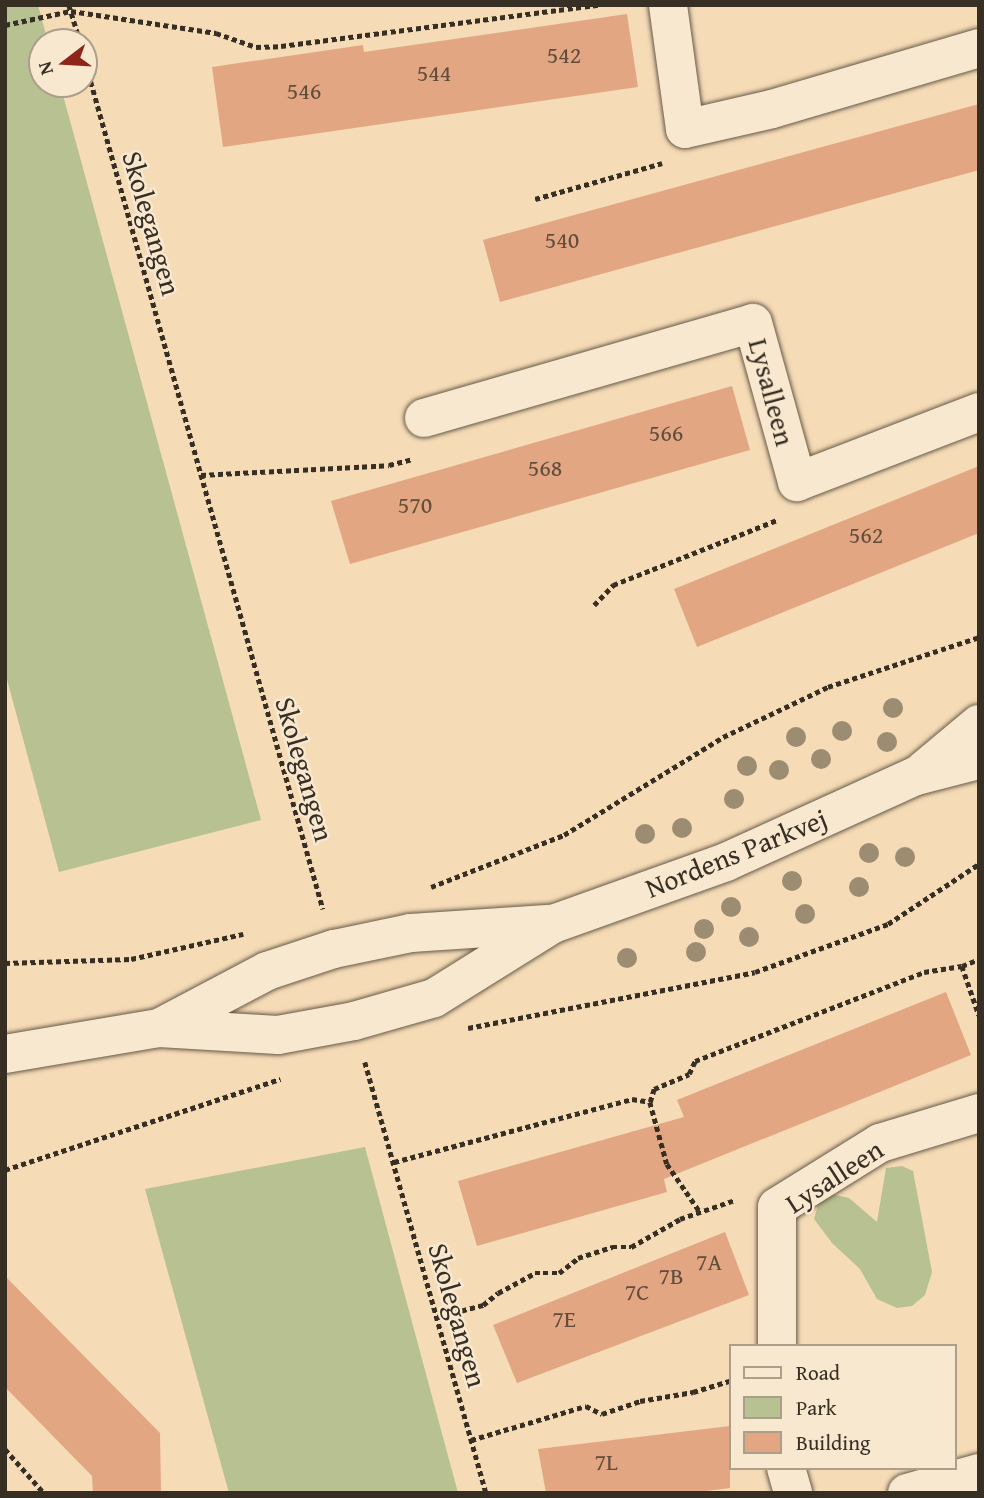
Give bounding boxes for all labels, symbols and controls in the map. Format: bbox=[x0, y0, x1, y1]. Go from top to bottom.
north arrow bbox=[28, 28, 98, 98]
house number: 542 bbox=[547, 41, 581, 69]
text: N bbox=[30, 58, 60, 79]
house number: 544 bbox=[417, 59, 451, 87]
house number: 546 bbox=[287, 77, 321, 105]
street label: Skolegangen bbox=[115, 147, 189, 299]
house number: 540 bbox=[545, 226, 579, 254]
street label: Lysalleen bbox=[742, 335, 802, 449]
house number: 566 bbox=[649, 419, 683, 447]
house number: 568 bbox=[528, 454, 562, 482]
house number: 570 bbox=[398, 491, 432, 519]
house number: 562 bbox=[849, 521, 883, 549]
street label: Skolegangen bbox=[268, 693, 342, 845]
street label: Nordens Parkvej bbox=[640, 801, 832, 905]
street label: Lysalleen bbox=[779, 1132, 889, 1220]
street label: Skolegangen bbox=[421, 1239, 495, 1391]
house number: 7A bbox=[696, 1248, 722, 1276]
house number: 7B bbox=[658, 1262, 684, 1290]
house number: 7C bbox=[625, 1278, 649, 1306]
house number: 7E bbox=[552, 1305, 576, 1333]
legend bbox=[729, 1344, 956, 1470]
text: Road bbox=[796, 1357, 840, 1388]
text: Park bbox=[796, 1392, 837, 1423]
text: Building bbox=[796, 1427, 870, 1458]
house number: 7L bbox=[594, 1448, 618, 1476]

